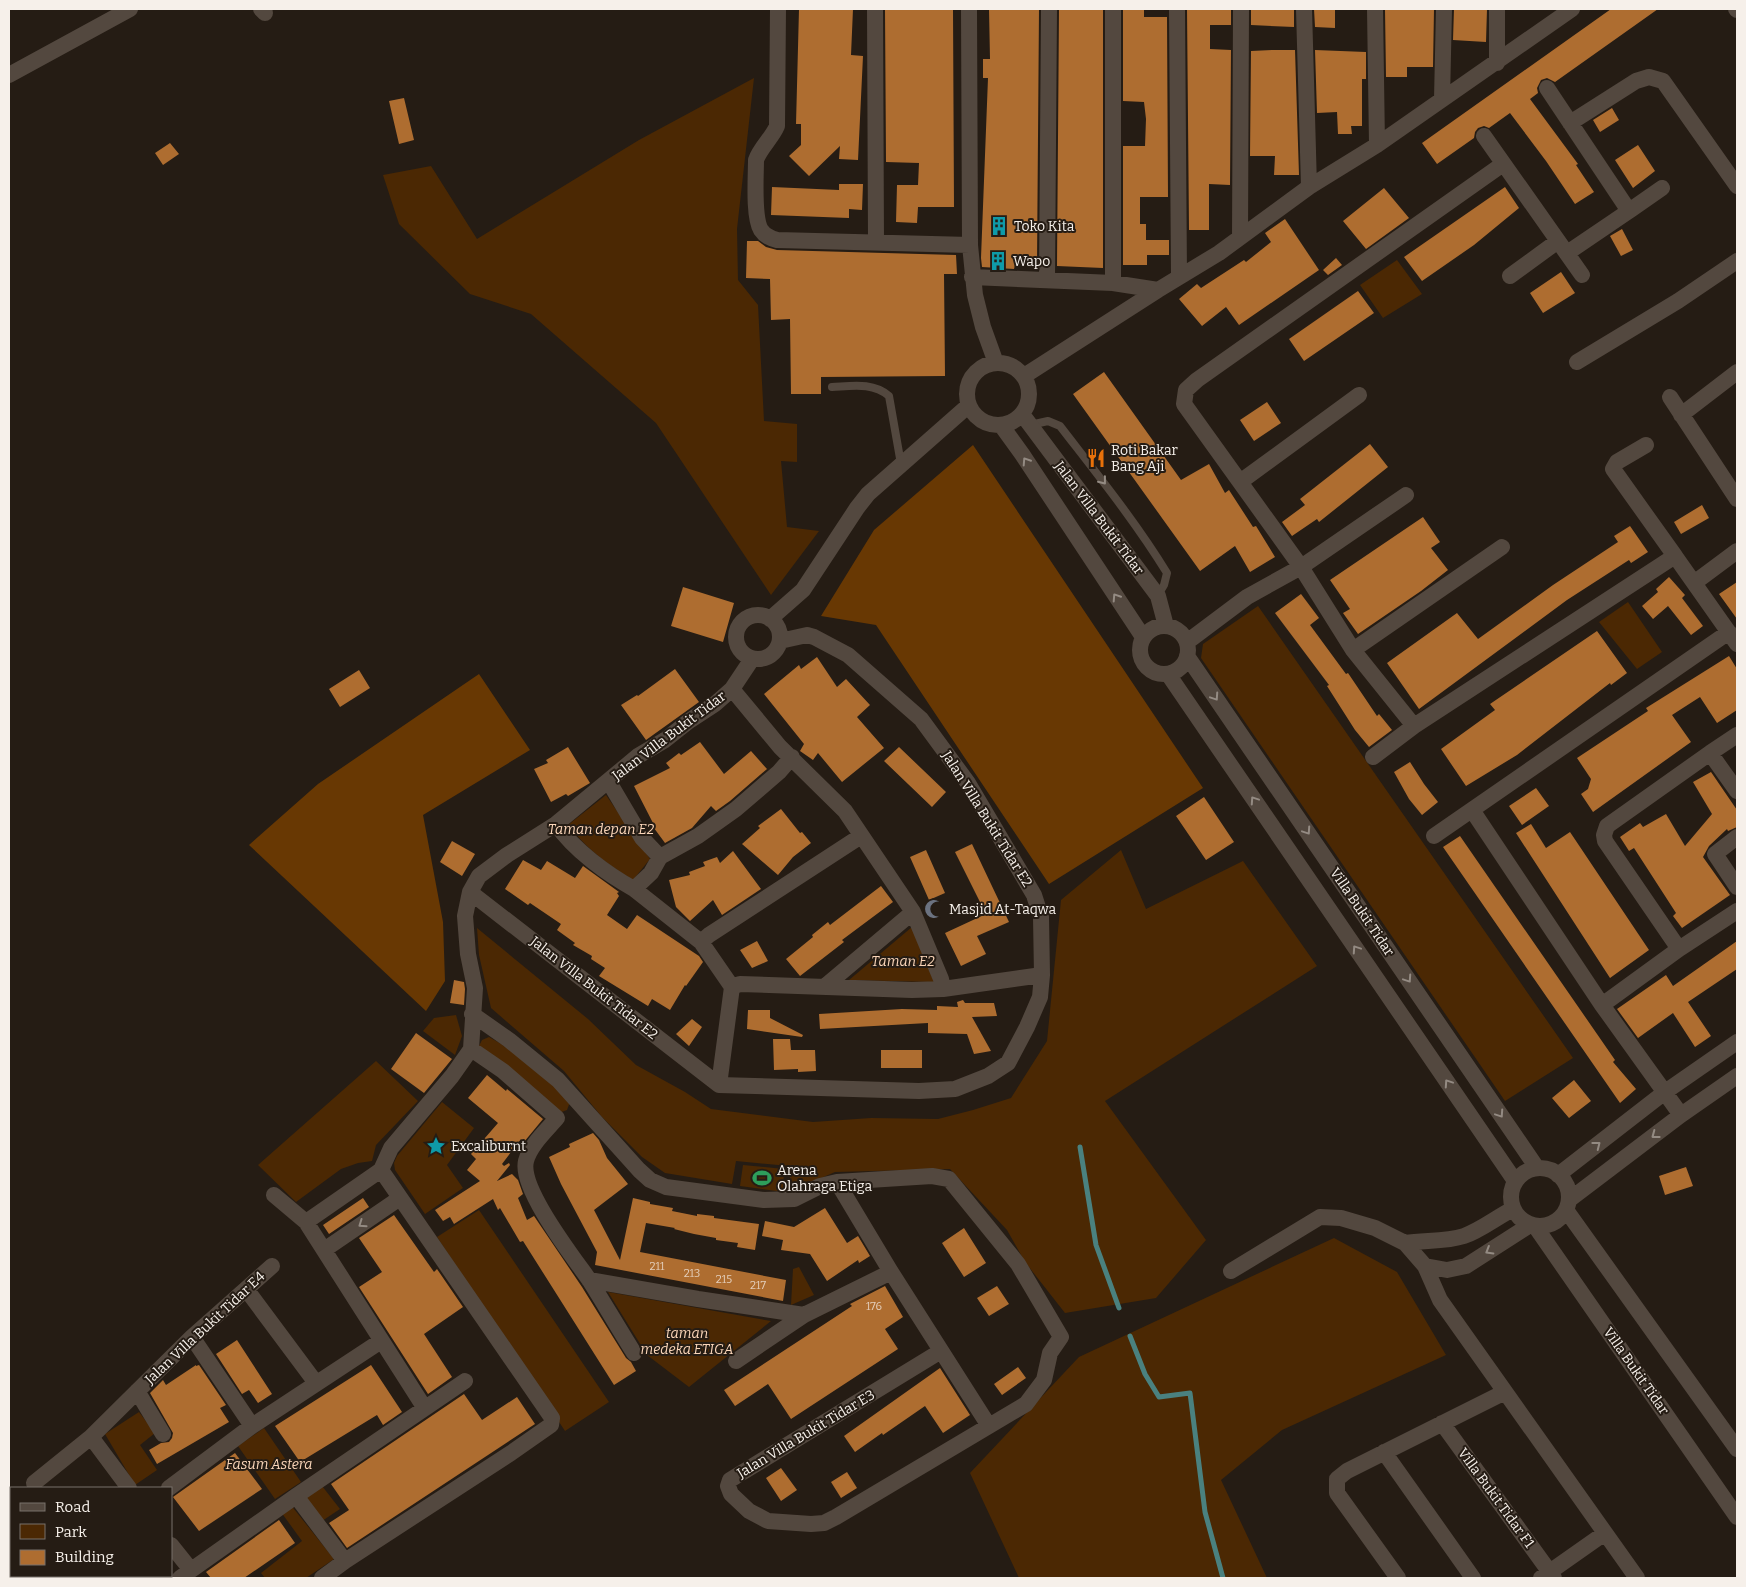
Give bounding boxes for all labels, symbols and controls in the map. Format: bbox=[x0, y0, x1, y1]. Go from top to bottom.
building icon: Toko Kita bbox=[988, 215, 1010, 237]
place label: Toko Kita bbox=[1014, 218, 1075, 235]
building icon: Wapo bbox=[987, 250, 1009, 272]
place label: Wapo bbox=[1013, 253, 1050, 270]
place label: Roti Bakar Bang Aji bbox=[1111, 442, 1178, 475]
restaurant icon: Roti Bakar Bang Aji bbox=[1085, 447, 1107, 469]
one-way arrow bbox=[1023, 457, 1032, 467]
street label: Jalan Villa Bukit Tidar bbox=[1050, 457, 1147, 578]
one-way arrow bbox=[1097, 475, 1105, 484]
one-way arrow bbox=[1113, 593, 1122, 602]
street label: Jalan Villa Bukit Tidar bbox=[608, 688, 729, 785]
one-way arrow bbox=[1209, 691, 1218, 700]
street label: Jalan Villa Bukit Tidar E2 bbox=[938, 747, 1036, 890]
one-way arrow bbox=[1251, 797, 1260, 806]
park label: Taman depan E2 bbox=[548, 821, 655, 838]
one-way arrow bbox=[1300, 826, 1310, 835]
street label: Villa Bukit Tidar bbox=[1326, 865, 1398, 959]
mosque icon: Masjid At-Taqwa bbox=[923, 898, 945, 920]
place label: Masjid At-Taqwa bbox=[949, 901, 1057, 918]
street label: Jalan Villa Bukit Tidar E2 bbox=[526, 932, 661, 1043]
one-way arrow bbox=[1353, 945, 1362, 955]
park label: Taman E2 bbox=[871, 953, 935, 970]
one-way arrow bbox=[1402, 974, 1411, 983]
one-way arrow bbox=[1445, 1079, 1454, 1089]
one-way arrow bbox=[1493, 1108, 1503, 1117]
one-way arrow bbox=[1651, 1129, 1661, 1138]
place icon: Excaliburnt bbox=[425, 1135, 447, 1157]
place label: Excaliburnt bbox=[451, 1138, 526, 1155]
one-way arrow bbox=[1591, 1142, 1600, 1150]
place label: Arena Olahraga Etiga bbox=[777, 1162, 872, 1195]
sports icon: Arena Olahraga Etiga bbox=[751, 1167, 773, 1189]
one-way arrow bbox=[358, 1218, 368, 1227]
one-way arrow bbox=[1486, 1245, 1495, 1255]
house number: 211 bbox=[650, 1260, 665, 1273]
house number: 213 bbox=[684, 1267, 700, 1280]
street label: Jalan Villa Bukit Tidar E4 bbox=[141, 1268, 268, 1389]
house number: 215 bbox=[716, 1273, 732, 1286]
house number: 217 bbox=[750, 1279, 766, 1292]
house number: 176 bbox=[866, 1300, 882, 1313]
street label: Villa Bukit Tidar bbox=[1600, 1324, 1672, 1418]
park label: taman medeka ETIGA bbox=[641, 1325, 733, 1358]
street label: Jalan Villa Bukit Tidar E3 bbox=[733, 1386, 878, 1482]
street label: Villa Bukit Tidar F1 bbox=[1454, 1445, 1538, 1551]
park label: Fasum Astera bbox=[225, 1456, 313, 1473]
legend bbox=[10, 1487, 172, 1577]
text: Road bbox=[55, 1498, 90, 1516]
text: Park bbox=[55, 1523, 87, 1541]
text: Building bbox=[55, 1548, 114, 1566]

